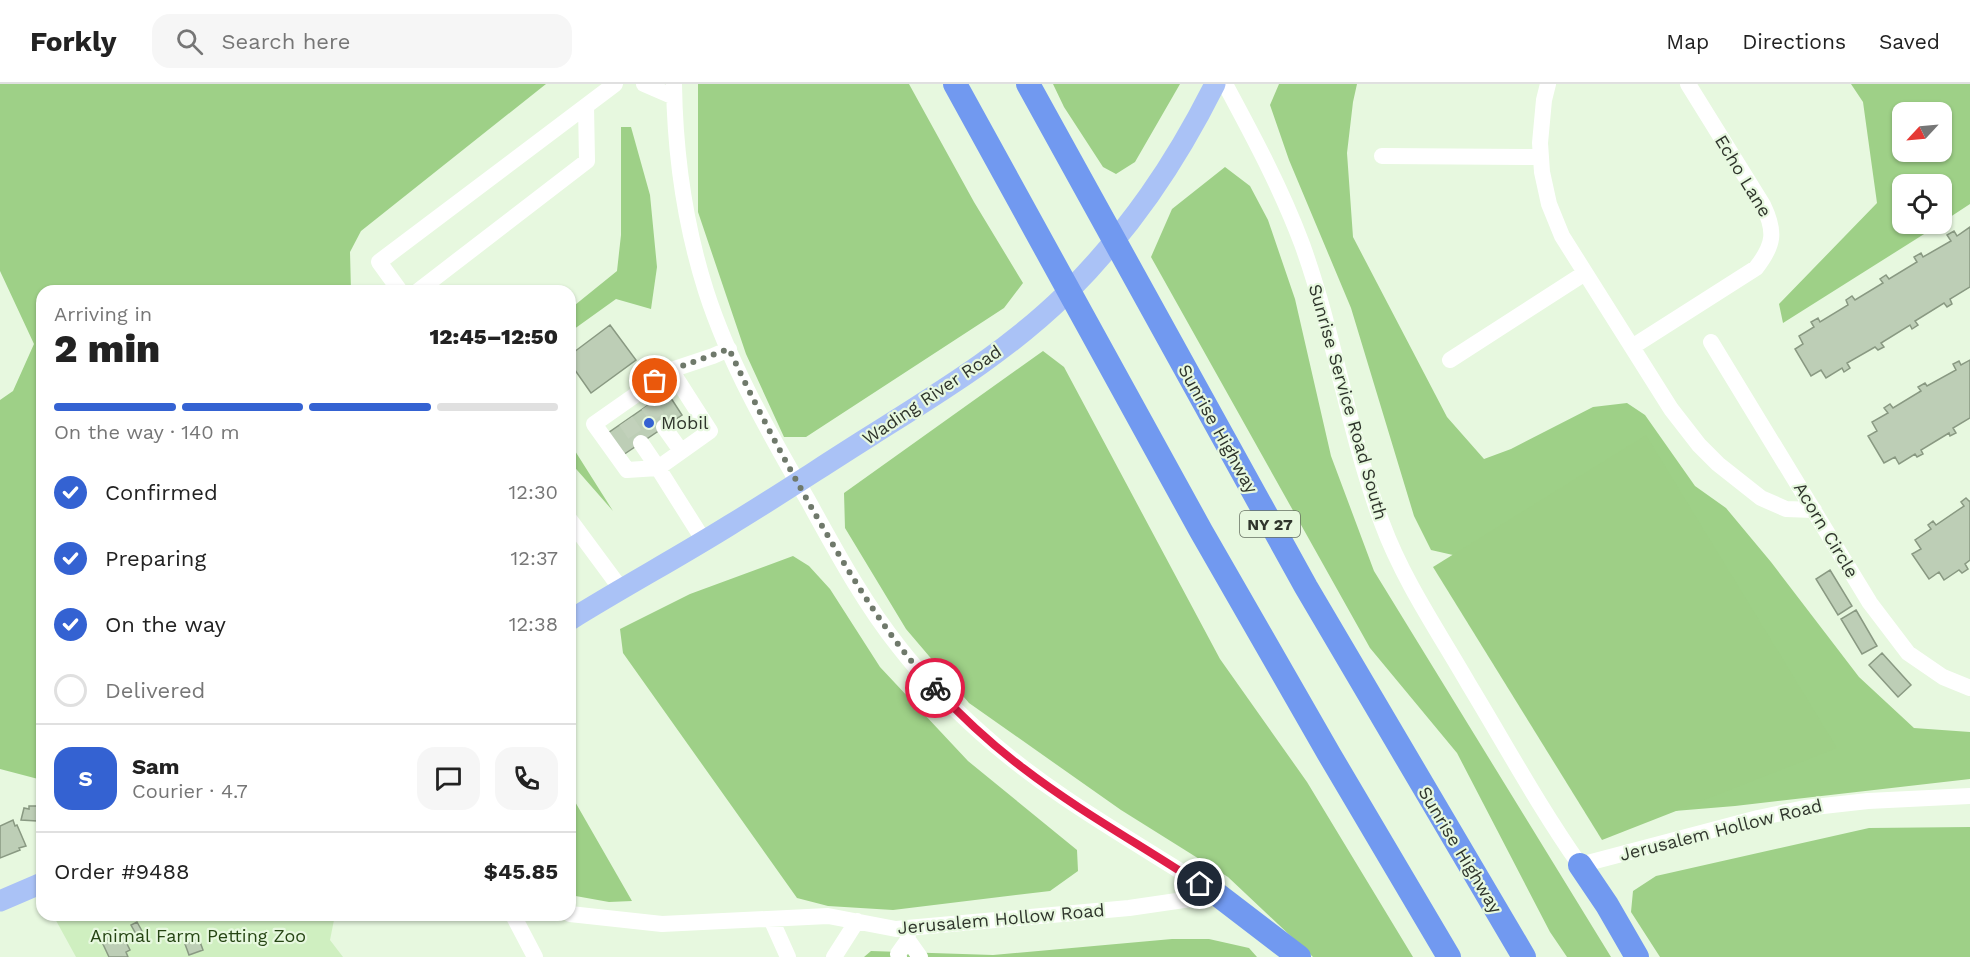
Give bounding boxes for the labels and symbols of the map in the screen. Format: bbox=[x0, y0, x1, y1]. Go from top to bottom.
north arrow bbox=[1892, 102, 1952, 162]
street label: Echo Lane bbox=[1711, 131, 1776, 220]
street label: Sunrise Service Road South bbox=[1305, 282, 1392, 522]
street label: Wading River Road bbox=[858, 340, 1005, 449]
pin bbox=[629, 355, 680, 406]
street label: Sunrise Highway bbox=[1174, 361, 1263, 498]
place label: Mobil bbox=[661, 412, 709, 433]
marker: Mobil bbox=[642, 416, 656, 430]
street label: Acorn Circle bbox=[1790, 478, 1863, 581]
road number: NY 27 bbox=[1240, 511, 1300, 537]
courier bbox=[905, 658, 965, 718]
street label: Sunrise Highway bbox=[1414, 783, 1507, 918]
street label: Jerusalem Hollow Road bbox=[1617, 794, 1824, 865]
pin bbox=[1174, 858, 1225, 909]
street label: Jerusalem Hollow Road bbox=[896, 899, 1105, 938]
park label: Animal Farm Petting Zoo bbox=[90, 925, 306, 946]

